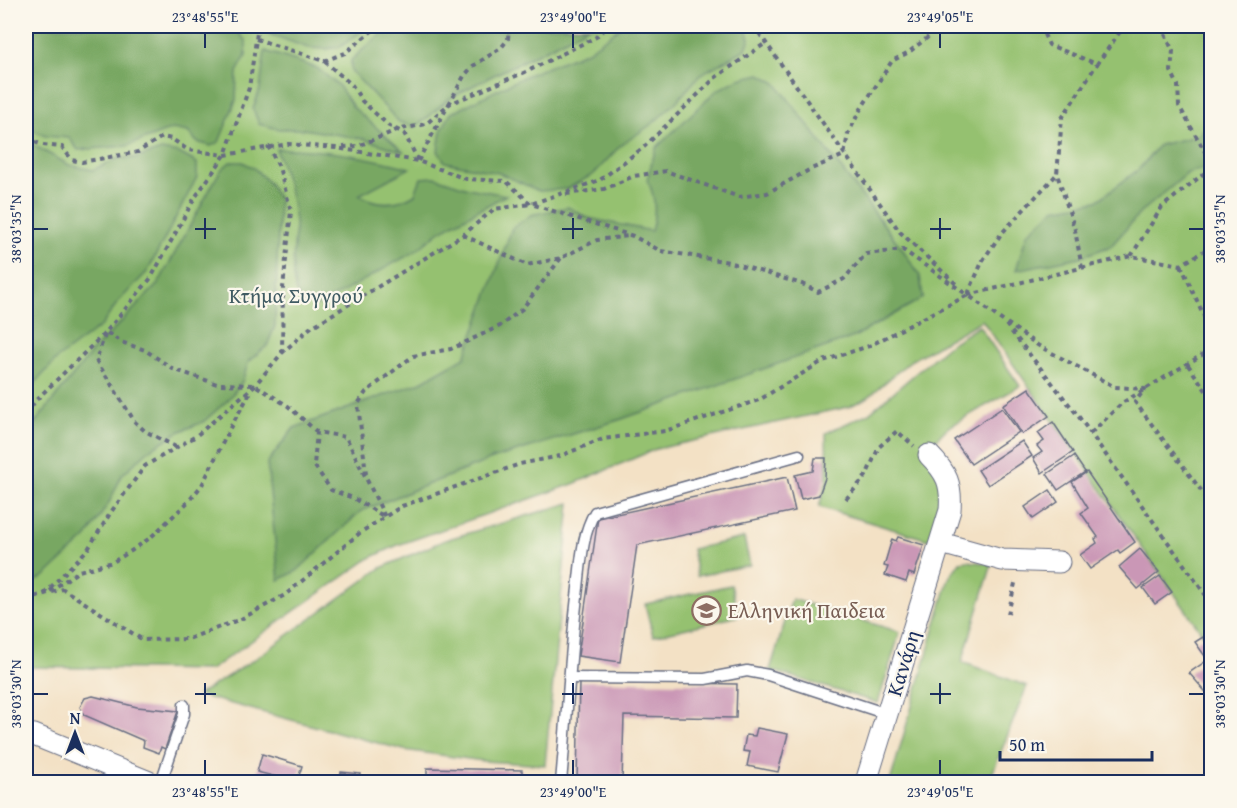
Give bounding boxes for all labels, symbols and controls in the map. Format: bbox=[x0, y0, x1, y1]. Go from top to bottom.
text: 23°48'55"E bbox=[172, 6, 239, 27]
text: 23°49'00"E bbox=[540, 6, 607, 27]
text: 23°49'05"E bbox=[907, 6, 974, 27]
text: 38°03'35"N bbox=[5, 194, 26, 263]
text: 38°03'35"N bbox=[1209, 194, 1230, 263]
park label: Κτήμα Συγγρού bbox=[229, 280, 363, 311]
school or university icon: Ελληνική Παιδεια bbox=[691, 594, 723, 626]
place label: Ελληνική Παιδεια bbox=[728, 595, 886, 626]
street label: Κανάρη bbox=[878, 626, 928, 700]
text: 38°03'30"N bbox=[5, 659, 26, 728]
text: 38°03'30"N bbox=[1209, 659, 1230, 728]
north arrow bbox=[45, 703, 105, 763]
text: N bbox=[70, 706, 81, 730]
scale bar bbox=[1000, 724, 1152, 762]
text: 50 m bbox=[1009, 731, 1045, 758]
text: 23°48'55"E bbox=[172, 781, 239, 802]
text: 23°49'00"E bbox=[540, 781, 607, 802]
text: 23°49'05"E bbox=[907, 781, 974, 802]

